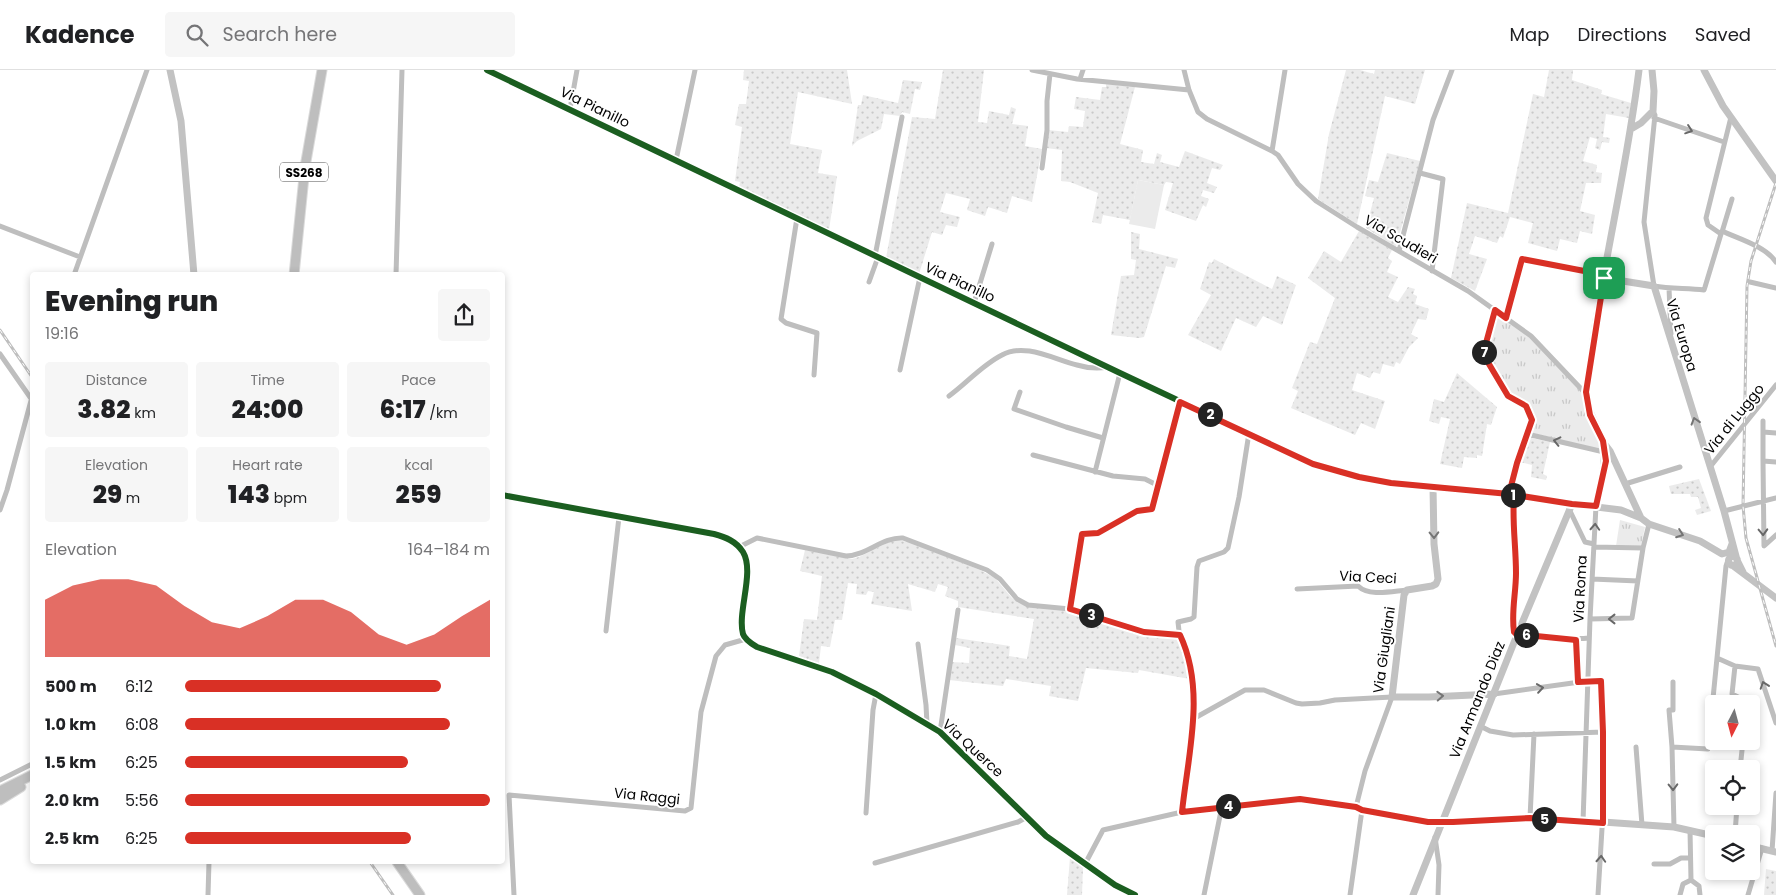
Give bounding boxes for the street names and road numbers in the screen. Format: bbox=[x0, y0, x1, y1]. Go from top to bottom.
street label: Via Pianillo bbox=[557, 81, 633, 133]
road number: SS268 bbox=[280, 162, 328, 181]
street label: Via Scudieri bbox=[1360, 210, 1442, 268]
street label: Via Pianillo bbox=[922, 257, 998, 307]
street label: Via Europa bbox=[1661, 296, 1703, 374]
street label: Via di Luggo bbox=[1699, 379, 1769, 459]
street label: Via Roma bbox=[1568, 555, 1592, 623]
street label: Via Ceci bbox=[1339, 566, 1397, 588]
street label: Via Giugliani bbox=[1368, 605, 1400, 695]
street label: Via Armando Diaz bbox=[1444, 638, 1510, 762]
street label: Via Querce bbox=[938, 714, 1008, 782]
street label: Via Raggi bbox=[613, 783, 681, 809]

